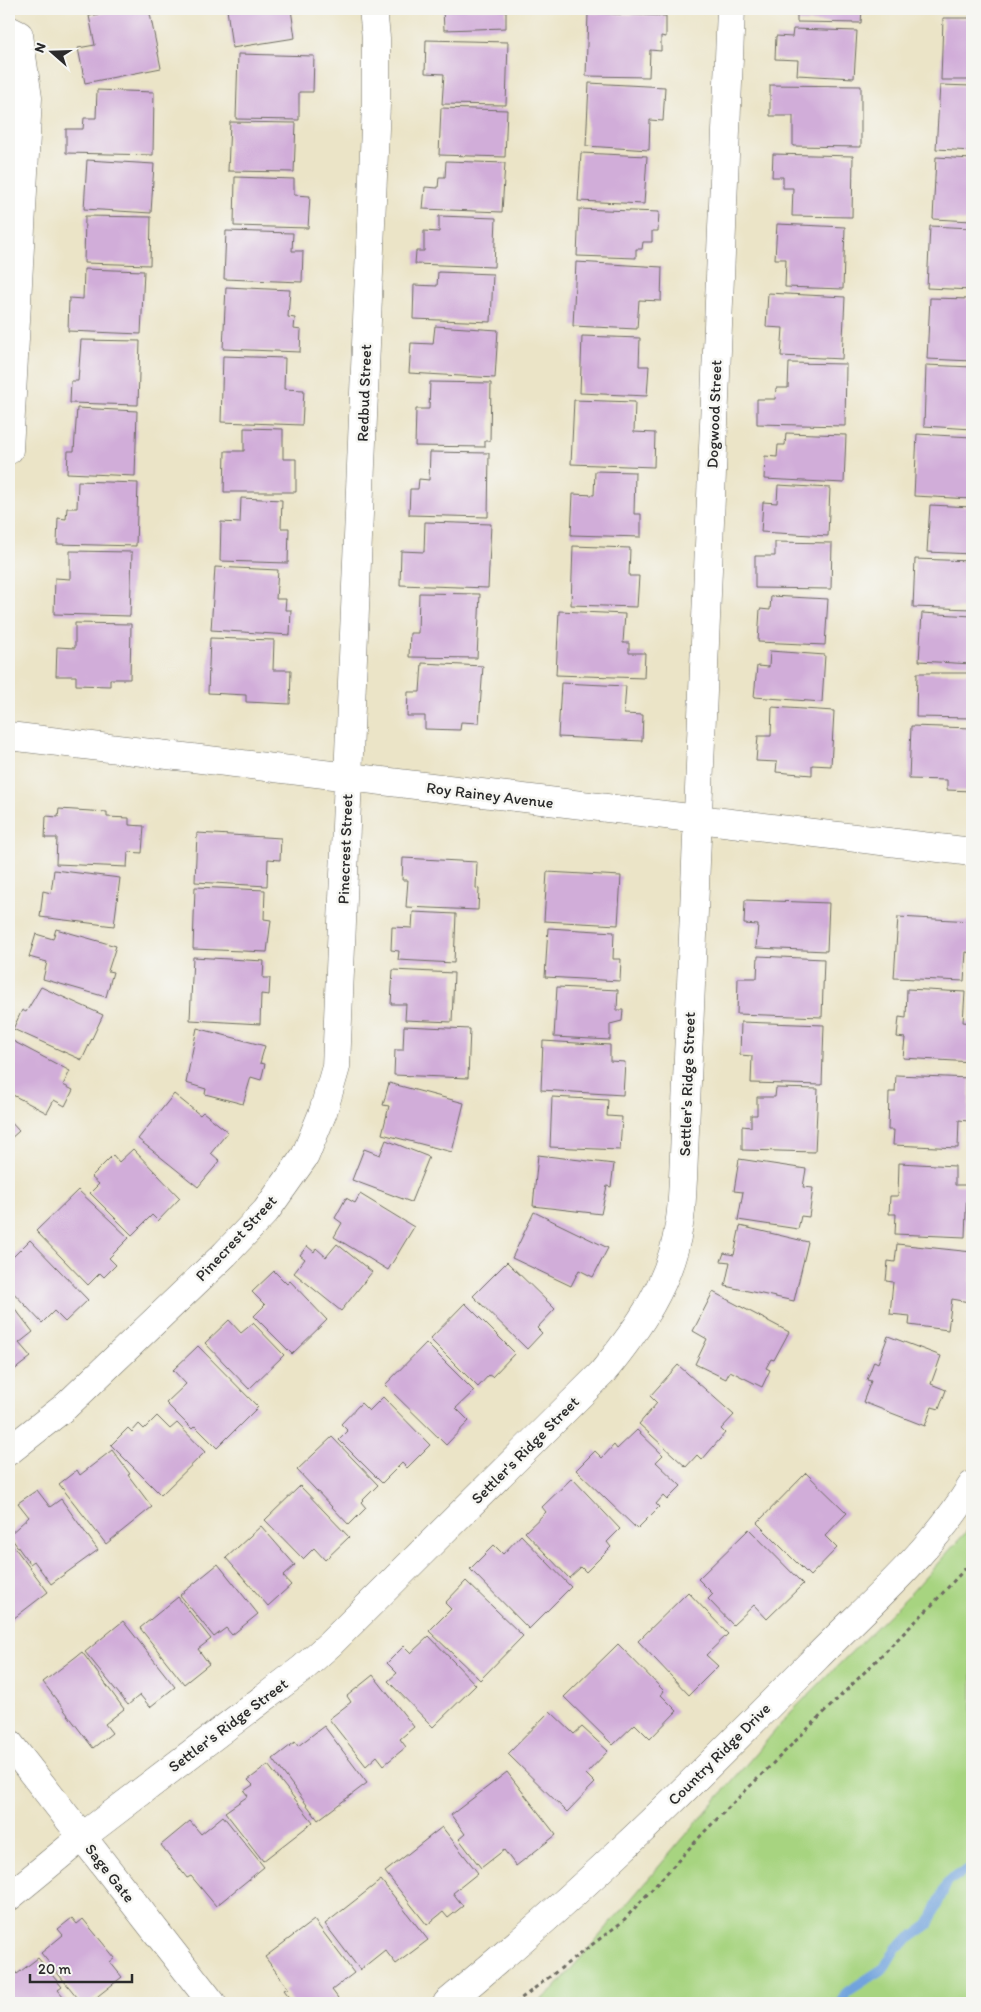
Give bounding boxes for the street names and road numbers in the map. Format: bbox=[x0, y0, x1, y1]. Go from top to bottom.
street label: Redbud Street bbox=[353, 344, 375, 442]
street label: Dogwood Street bbox=[703, 359, 725, 469]
street label: Roy Rainey Avenue bbox=[425, 778, 555, 812]
street label: Pinecrest Street bbox=[334, 793, 356, 905]
street label: Settler's Ridge Street bbox=[675, 1011, 699, 1157]
street label: Pinecrest Street bbox=[191, 1191, 281, 1285]
street label: Settler's Ridge Street bbox=[467, 1392, 583, 1508]
street label: Settler's Ridge Street bbox=[165, 1674, 291, 1776]
street label: Country Ridge Drive bbox=[664, 1699, 774, 1809]
street label: Sage Gate bbox=[81, 1840, 139, 1906]

